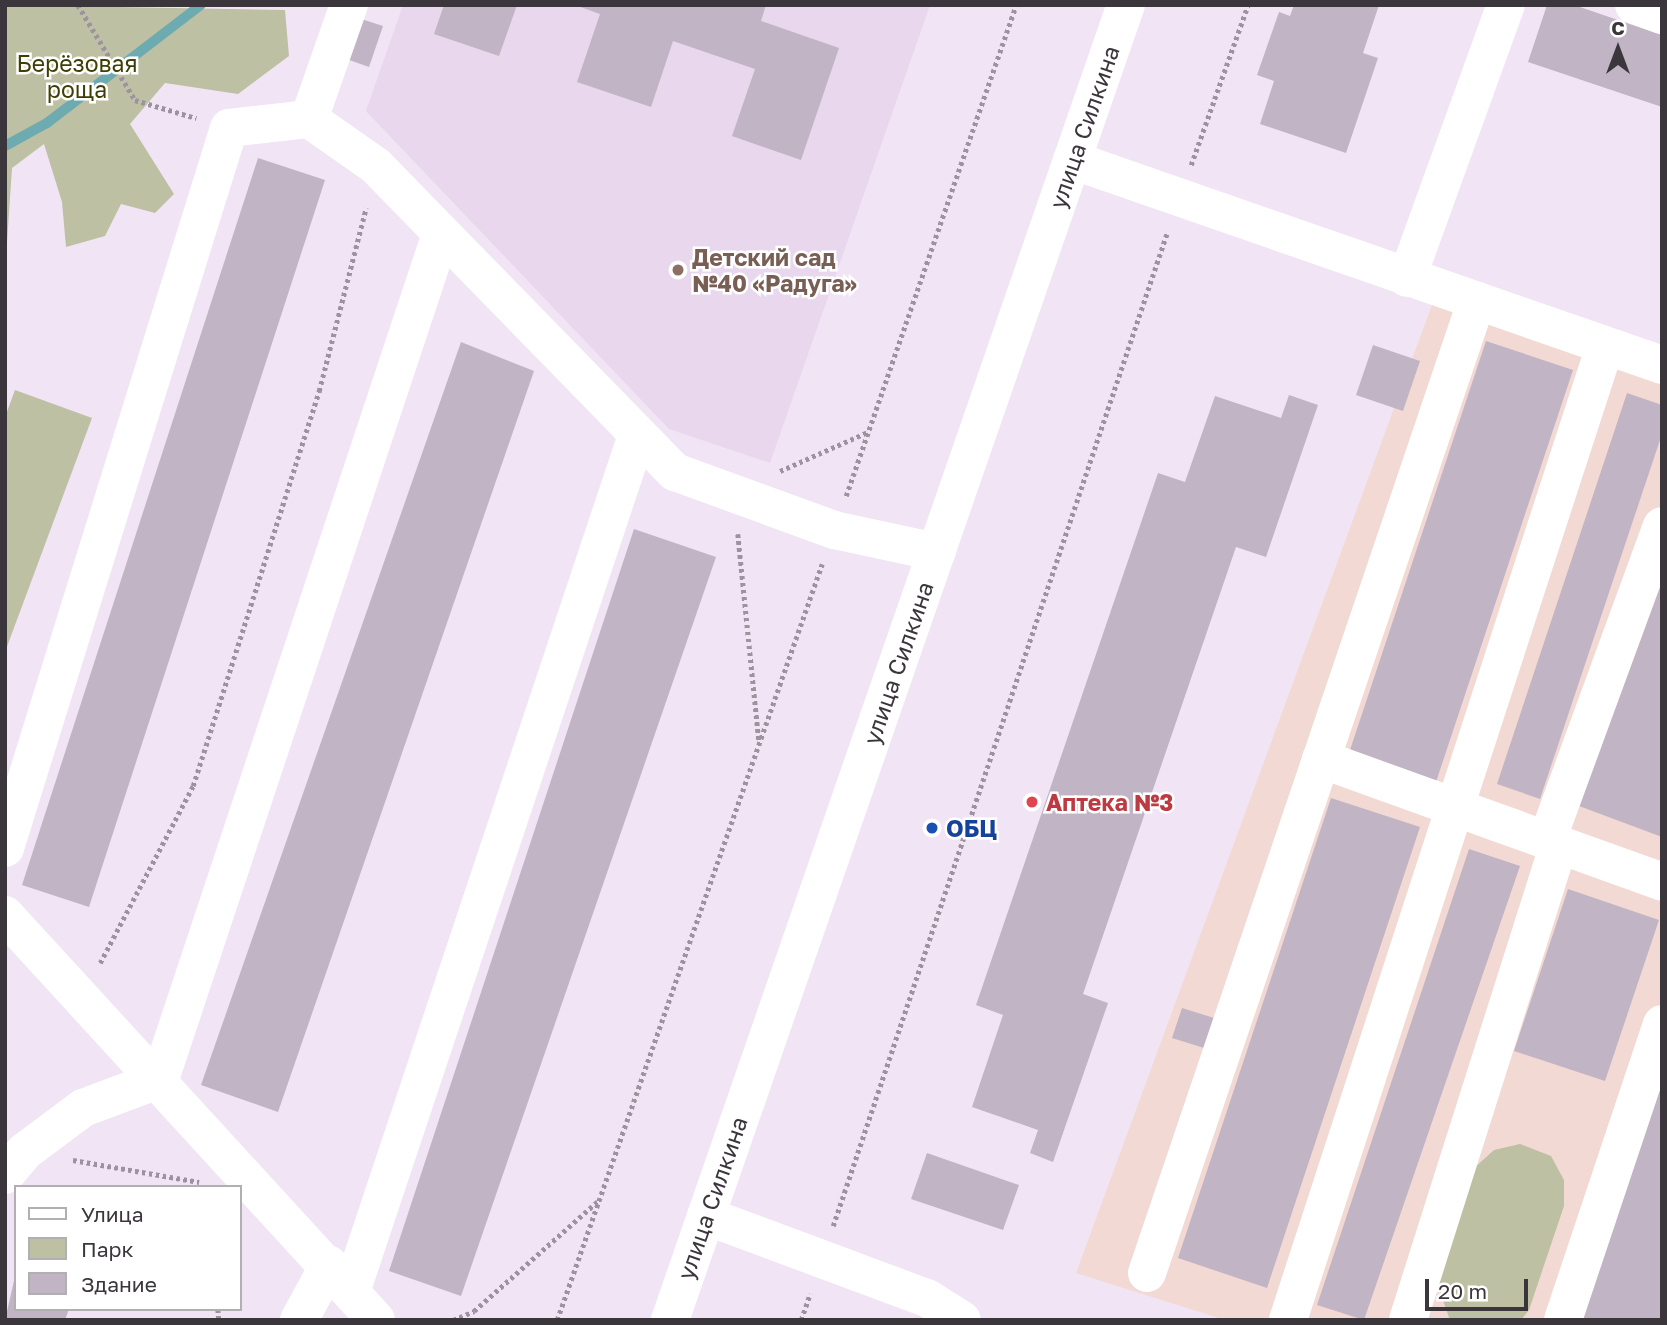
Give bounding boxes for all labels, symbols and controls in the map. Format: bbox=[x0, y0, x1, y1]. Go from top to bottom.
north arrow bbox=[1583, 14, 1653, 84]
text: С bbox=[1611, 16, 1625, 39]
street label: улица Силкина bbox=[1043, 42, 1125, 212]
park label: Берёзовая роща bbox=[16, 49, 138, 103]
place label: Детский сад №40 «Радуга» bbox=[692, 243, 857, 297]
marker: Детский сад №40 «Радуга» bbox=[670, 262, 686, 278]
street label: улица Силкина bbox=[857, 578, 939, 748]
place label: Аптека №3 bbox=[1046, 788, 1173, 816]
marker: Аптека №3 bbox=[1024, 794, 1040, 810]
place label: ОБЦ bbox=[946, 814, 997, 842]
marker: ОБЦ bbox=[924, 820, 940, 836]
street label: улица Силкина bbox=[671, 1113, 753, 1283]
legend bbox=[14, 1185, 242, 1311]
text: Улица bbox=[81, 1201, 144, 1227]
text: Парк bbox=[81, 1236, 134, 1262]
scale bar bbox=[1429, 1266, 1532, 1310]
text: Здание bbox=[81, 1271, 157, 1297]
text: 20 m bbox=[1438, 1278, 1487, 1304]

